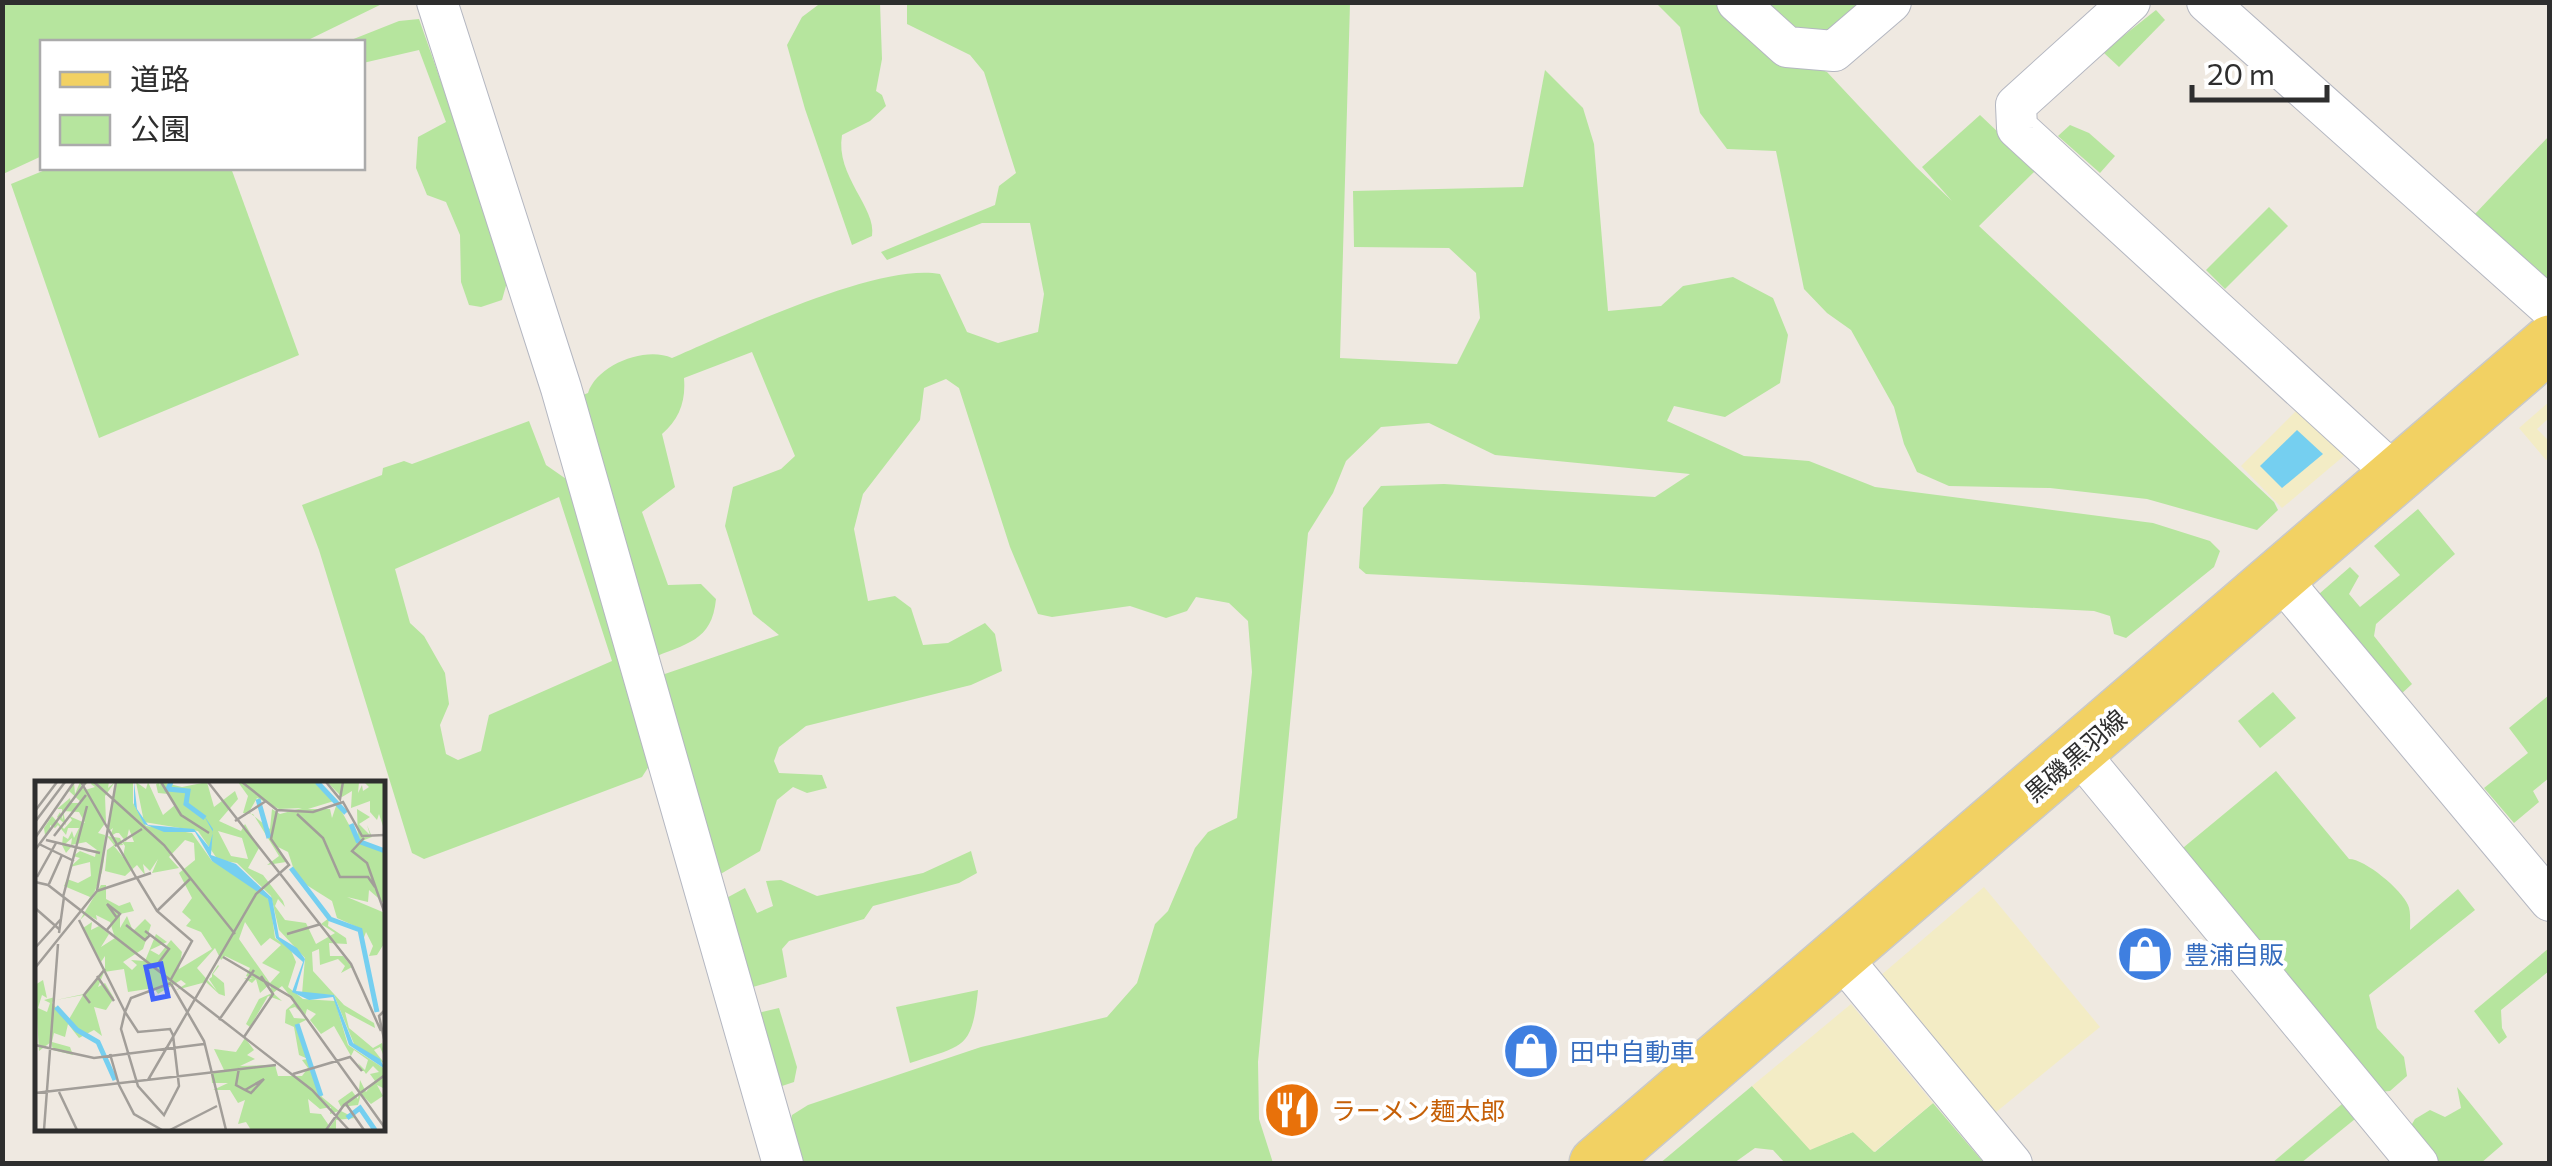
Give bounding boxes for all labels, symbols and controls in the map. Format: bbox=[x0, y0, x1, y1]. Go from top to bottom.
legend bbox=[40, 40, 365, 170]
scale bar bbox=[2192, 40, 2327, 102]
text: 20 m bbox=[2207, 54, 2275, 91]
text: 道路 bbox=[130, 59, 190, 96]
text: 公園 bbox=[130, 109, 190, 146]
street label: 黒磯黒羽線 bbox=[2018, 703, 2132, 807]
inset map bbox=[35, 781, 385, 1131]
shop icon: 豊浦自販 bbox=[2115, 924, 2175, 984]
place label: 豊浦自販 bbox=[2184, 939, 2284, 969]
shop icon: 田中自動車 bbox=[1501, 1021, 1561, 1081]
place label: 田中自動車 bbox=[1570, 1036, 1695, 1066]
restaurant icon: ラーメン麺太郎 bbox=[1262, 1080, 1322, 1140]
place label: ラーメン麺太郎 bbox=[1331, 1095, 1505, 1125]

